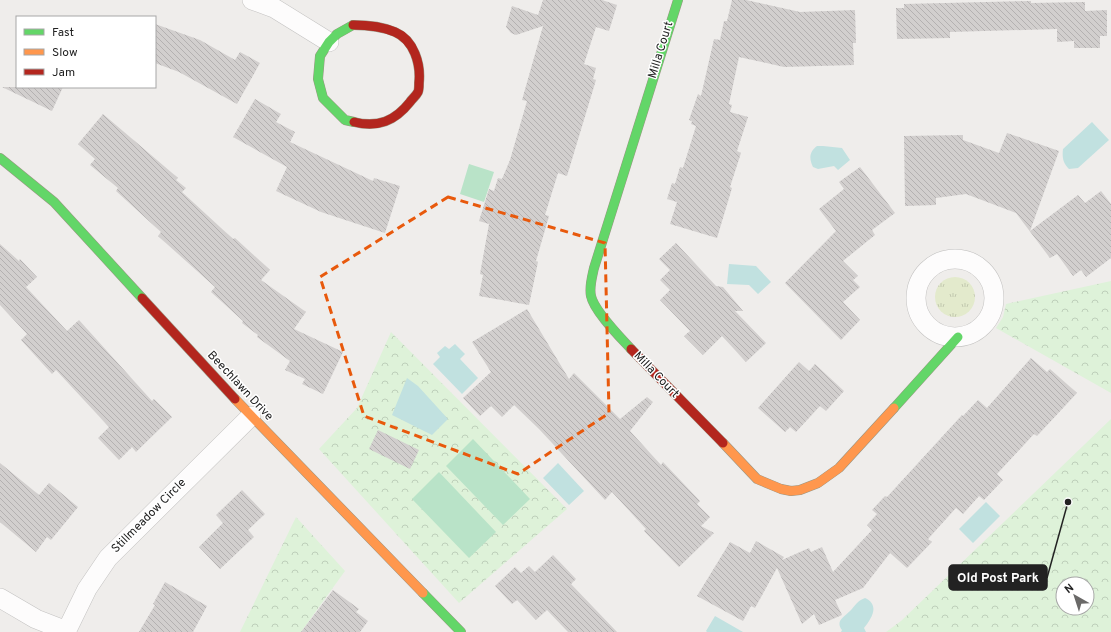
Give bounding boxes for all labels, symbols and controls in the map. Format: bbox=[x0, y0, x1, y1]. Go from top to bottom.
legend bbox=[16, 16, 156, 88]
street label: Milla Court bbox=[645, 20, 677, 80]
text: Fast bbox=[52, 25, 74, 41]
text: Slow bbox=[52, 45, 78, 61]
text: Jam bbox=[52, 65, 75, 81]
street label: Beechlawn Drive bbox=[203, 348, 277, 424]
street label: Milla Court bbox=[630, 348, 682, 402]
street label: Stillmeadow Circle bbox=[108, 475, 190, 557]
callout: Old Post Park bbox=[949, 565, 1047, 590]
text: Old Post Park bbox=[957, 571, 1039, 587]
north arrow bbox=[1055, 576, 1095, 616]
text: N bbox=[1062, 581, 1077, 597]

